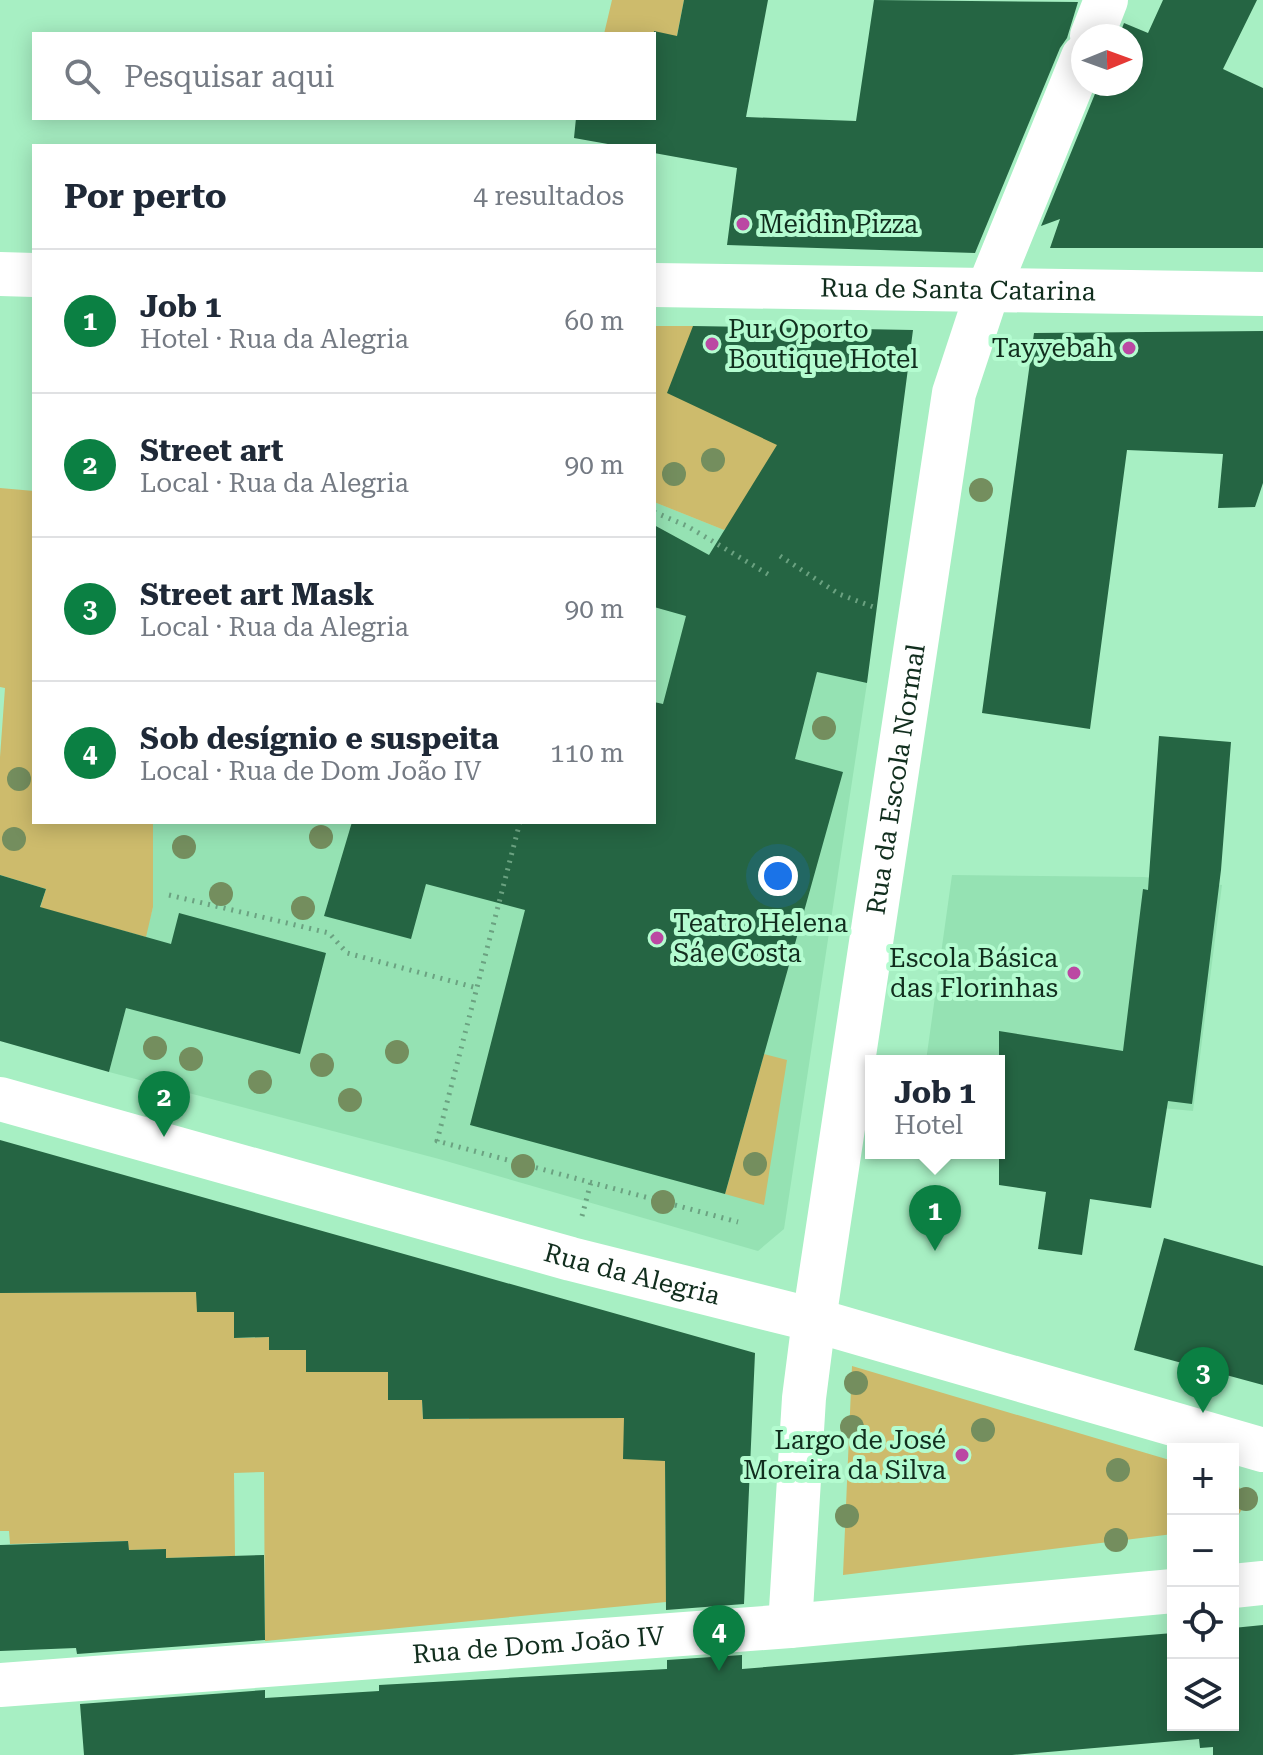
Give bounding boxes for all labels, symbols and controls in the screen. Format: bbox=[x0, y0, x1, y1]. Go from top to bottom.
north arrow bbox=[1071, 24, 1143, 96]
search box bbox=[32, 32, 656, 120]
icon: search bbox=[60, 54, 104, 98]
text: Pesquisar aqui bbox=[124, 59, 334, 94]
text: Por perto bbox=[64, 176, 227, 216]
text: 4 resultados bbox=[473, 181, 624, 211]
place label: Meidin Pizza bbox=[759, 209, 918, 239]
marker: Meidin Pizza bbox=[734, 215, 752, 233]
street label: Rua de Santa Catarina bbox=[820, 272, 1096, 307]
text: Job 1 bbox=[140, 289, 222, 324]
text: 1 bbox=[83, 306, 97, 336]
text: 60 m bbox=[565, 306, 624, 336]
place label: Pur Oporto Boutique Hotel bbox=[728, 314, 918, 374]
text: Hotel · Rua da Alegria bbox=[140, 324, 409, 354]
place label: Tayyebah bbox=[992, 333, 1113, 363]
marker: Pur Oporto Boutique Hotel bbox=[703, 335, 721, 353]
marker: Tayyebah bbox=[1120, 339, 1138, 357]
text: Street art bbox=[140, 433, 283, 468]
text: 2 bbox=[83, 450, 97, 480]
text: 90 m bbox=[565, 450, 624, 480]
text: Local · Rua da Alegria bbox=[140, 468, 409, 498]
text: Street art Mask bbox=[140, 577, 374, 612]
text: 3 bbox=[83, 594, 97, 624]
text: 90 m bbox=[565, 594, 624, 624]
text: Local · Rua da Alegria bbox=[140, 612, 409, 642]
street label: Rua da Escola Normal bbox=[860, 642, 931, 917]
text: Sob desígnio e suspeita bbox=[140, 721, 499, 756]
text: 4 bbox=[83, 738, 97, 768]
text: 110 m bbox=[550, 738, 624, 768]
text: Local · Rua de Dom João IV bbox=[140, 756, 481, 786]
your location bbox=[758, 856, 798, 896]
place label: Teatro Helena Sá e Costa bbox=[673, 908, 848, 968]
marker: Teatro Helena Sá e Costa bbox=[648, 929, 666, 947]
place label: Escola Básica das Florinhas bbox=[889, 943, 1058, 1003]
marker: Escola Básica das Florinhas bbox=[1065, 964, 1083, 982]
popup bbox=[865, 1055, 1005, 1159]
pin: 2 bbox=[138, 1071, 190, 1137]
text: Job 1 bbox=[894, 1075, 976, 1110]
text: Hotel bbox=[894, 1110, 963, 1140]
pin: 1 bbox=[909, 1185, 961, 1251]
street label: Rua da Alegria bbox=[541, 1237, 723, 1311]
pin: 3 bbox=[1177, 1347, 1229, 1413]
place label: Largo de José Moreira da Silva bbox=[743, 1425, 946, 1485]
map controls bbox=[1167, 1443, 1239, 1731]
button: + bbox=[1167, 1443, 1239, 1515]
marker: Largo de José Moreira da Silva bbox=[953, 1446, 971, 1464]
button: − bbox=[1167, 1515, 1239, 1587]
button: locate bbox=[1167, 1587, 1239, 1659]
pin: 4 bbox=[693, 1605, 745, 1671]
street label: Rua de Dom João IV bbox=[411, 1620, 666, 1669]
button: layers bbox=[1167, 1659, 1239, 1731]

